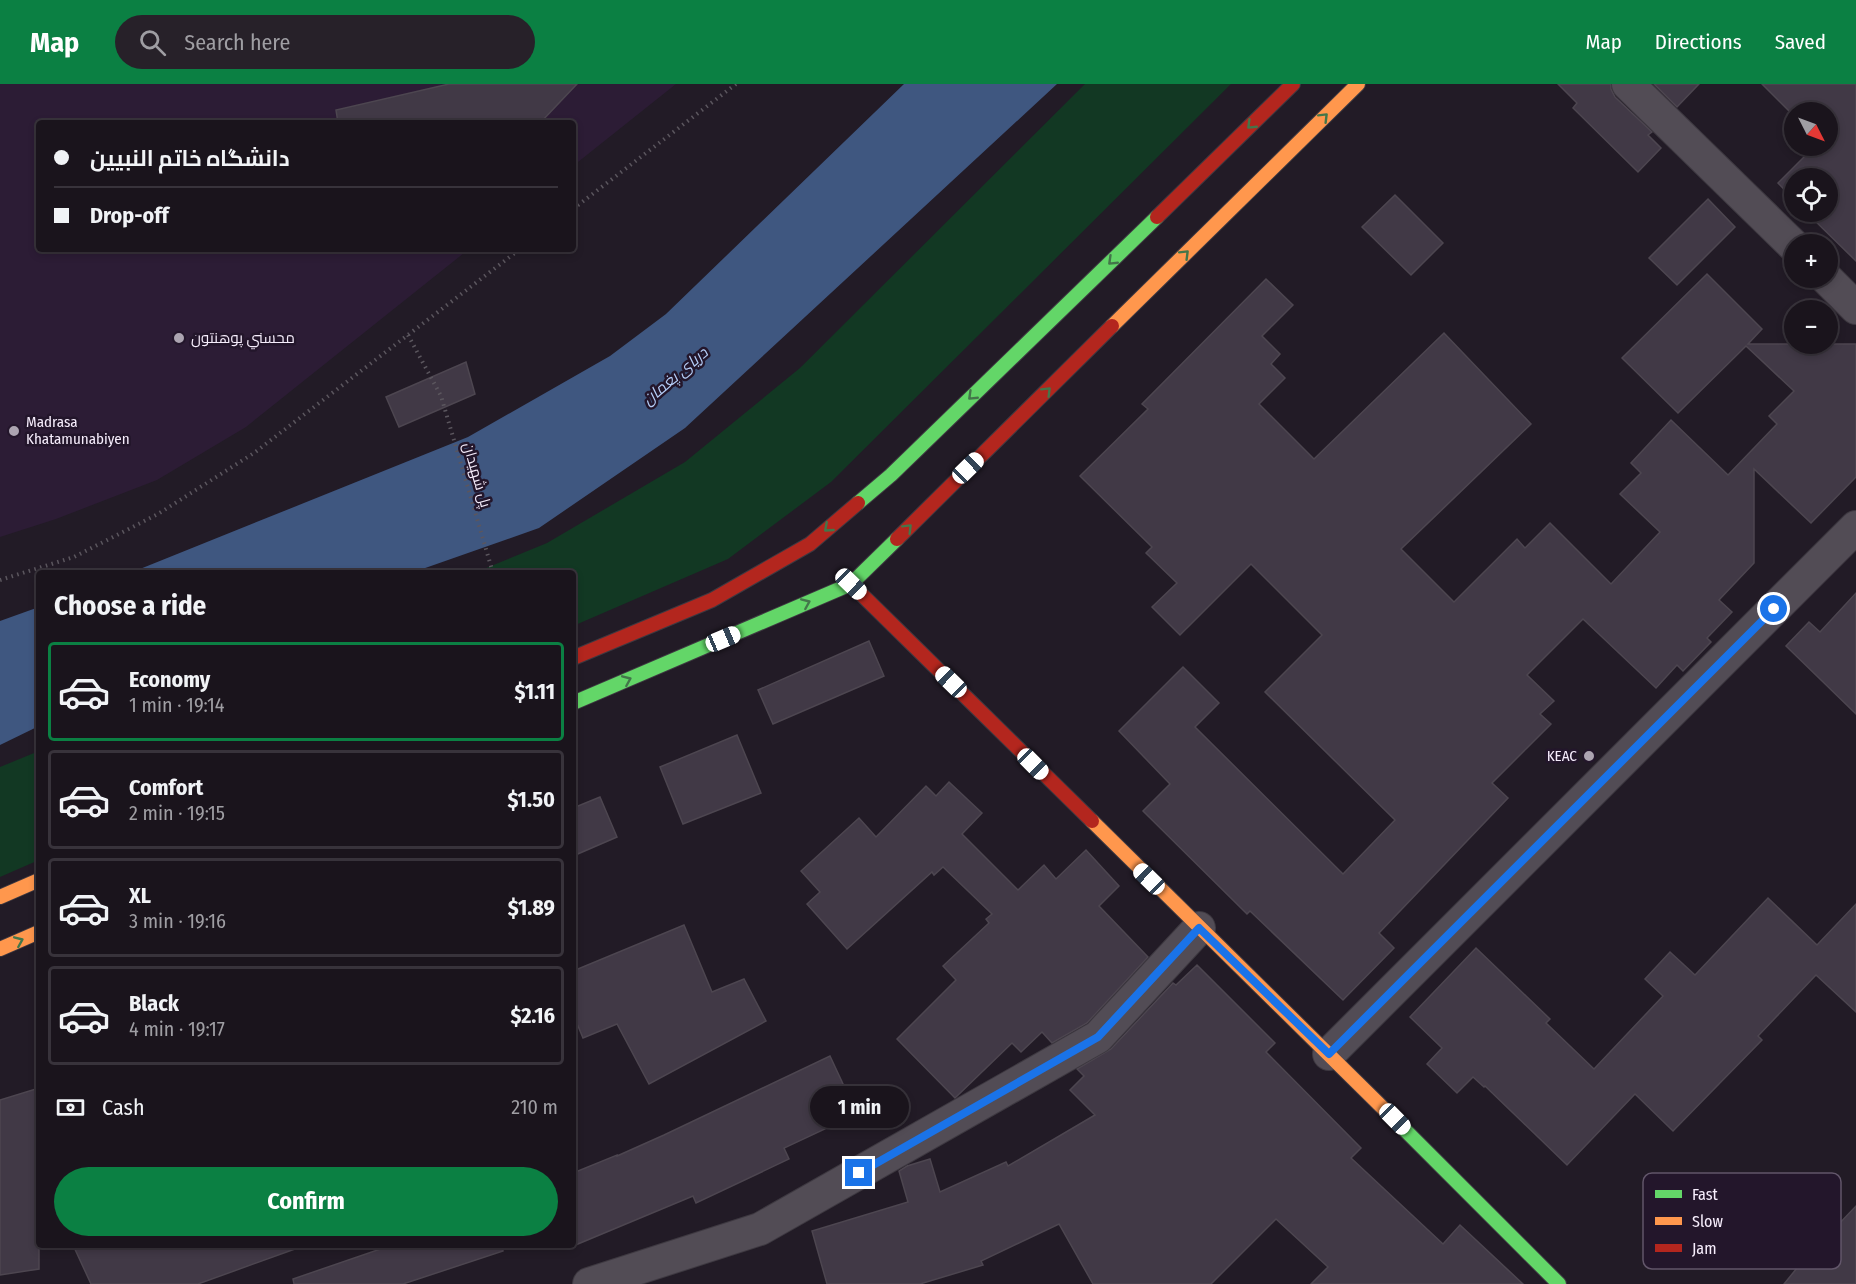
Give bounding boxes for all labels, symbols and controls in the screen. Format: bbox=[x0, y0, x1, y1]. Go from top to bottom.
search box bbox=[115, 15, 535, 69]
text: Map bbox=[30, 26, 79, 59]
icon: search bbox=[136, 26, 169, 59]
text: Search here bbox=[184, 29, 290, 56]
text: Map bbox=[1585, 29, 1622, 55]
text: Directions bbox=[1655, 29, 1742, 55]
text: Saved bbox=[1775, 29, 1826, 55]
north arrow bbox=[1784, 102, 1838, 156]
map controls bbox=[1784, 102, 1838, 354]
one-way arrow bbox=[1318, 113, 1328, 124]
one-way arrow bbox=[1248, 117, 1259, 128]
text: دانشگاه خاتم النبیین bbox=[90, 145, 290, 172]
button: locate bbox=[1784, 168, 1838, 222]
text: Drop-off bbox=[90, 202, 169, 229]
button: + bbox=[1784, 234, 1838, 288]
one-way arrow bbox=[1179, 250, 1189, 261]
one-way arrow bbox=[1108, 253, 1119, 264]
button: − bbox=[1784, 300, 1838, 354]
place label: محسني پوهنتون bbox=[191, 329, 295, 350]
marker: محسني پوهنتون bbox=[172, 331, 186, 345]
water label: دریای پغمان bbox=[638, 342, 713, 410]
one-way arrow bbox=[1040, 387, 1050, 398]
one-way arrow bbox=[968, 389, 979, 400]
place label: Madrasa Khatamunabiyen bbox=[26, 413, 130, 448]
marker: Madrasa Khatamunabiyen bbox=[7, 424, 21, 438]
street label: پل شهیدان bbox=[458, 440, 495, 510]
car bbox=[949, 449, 987, 487]
one-way arrow bbox=[824, 521, 835, 532]
one-way arrow bbox=[901, 524, 911, 535]
car bbox=[832, 565, 870, 603]
text: Choose a ride bbox=[54, 590, 206, 622]
route start bbox=[1760, 595, 1787, 622]
one-way arrow bbox=[800, 598, 811, 610]
car bbox=[703, 624, 743, 654]
car bbox=[932, 663, 970, 701]
icon: car bbox=[57, 665, 111, 719]
text: Economy bbox=[129, 666, 210, 693]
one-way arrow bbox=[620, 675, 631, 687]
text: $1.11 bbox=[514, 678, 555, 705]
text: 1 min · 19:14 bbox=[129, 693, 225, 717]
car bbox=[1014, 745, 1052, 783]
place label: KEAC bbox=[1547, 747, 1577, 765]
marker: KEAC bbox=[1582, 749, 1596, 763]
icon: car bbox=[57, 773, 111, 827]
text: Comfort bbox=[129, 774, 203, 801]
text: $1.50 bbox=[507, 786, 555, 813]
text: 2 min · 19:15 bbox=[129, 801, 225, 825]
car bbox=[1130, 860, 1168, 898]
icon: car bbox=[57, 881, 111, 935]
text: XL bbox=[129, 882, 151, 909]
text: $1.89 bbox=[508, 894, 555, 921]
text: 3 min · 19:16 bbox=[129, 909, 226, 933]
one-way arrow bbox=[13, 936, 24, 948]
icon: car bbox=[57, 989, 111, 1043]
text: Black bbox=[129, 990, 179, 1017]
text: $2.16 bbox=[510, 1002, 555, 1029]
text: 4 min · 19:17 bbox=[129, 1017, 225, 1041]
callout: 1 min bbox=[810, 1086, 908, 1128]
icon: cash bbox=[54, 1091, 87, 1124]
text: Cash bbox=[102, 1094, 145, 1121]
text: 210 m bbox=[511, 1095, 558, 1119]
text: 1 min bbox=[838, 1095, 881, 1119]
car bbox=[1376, 1100, 1414, 1138]
route end bbox=[845, 1159, 872, 1186]
button: Confirm bbox=[54, 1167, 558, 1236]
legend bbox=[1643, 1173, 1841, 1269]
text: Fast bbox=[1692, 1185, 1719, 1204]
text: Slow bbox=[1692, 1212, 1723, 1231]
text: Jam bbox=[1692, 1239, 1717, 1258]

